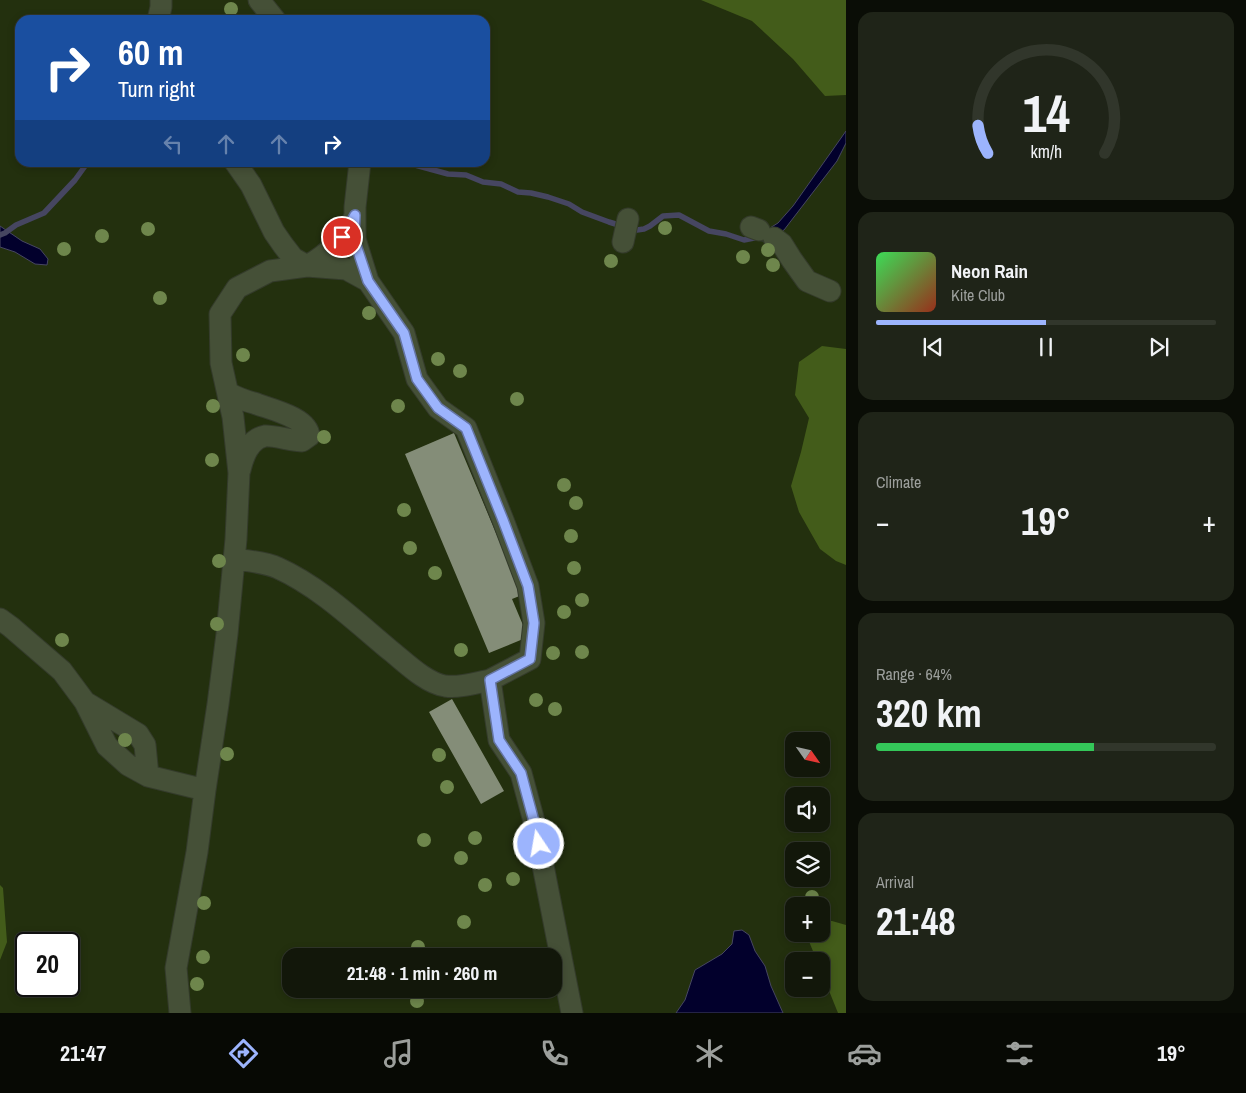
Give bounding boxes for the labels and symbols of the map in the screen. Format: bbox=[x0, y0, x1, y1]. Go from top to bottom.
pin bbox=[321, 216, 363, 258]
north arrow bbox=[785, 732, 830, 778]
position arrow bbox=[512, 817, 564, 869]
speed limit sign: 20 bbox=[15, 932, 80, 997]

